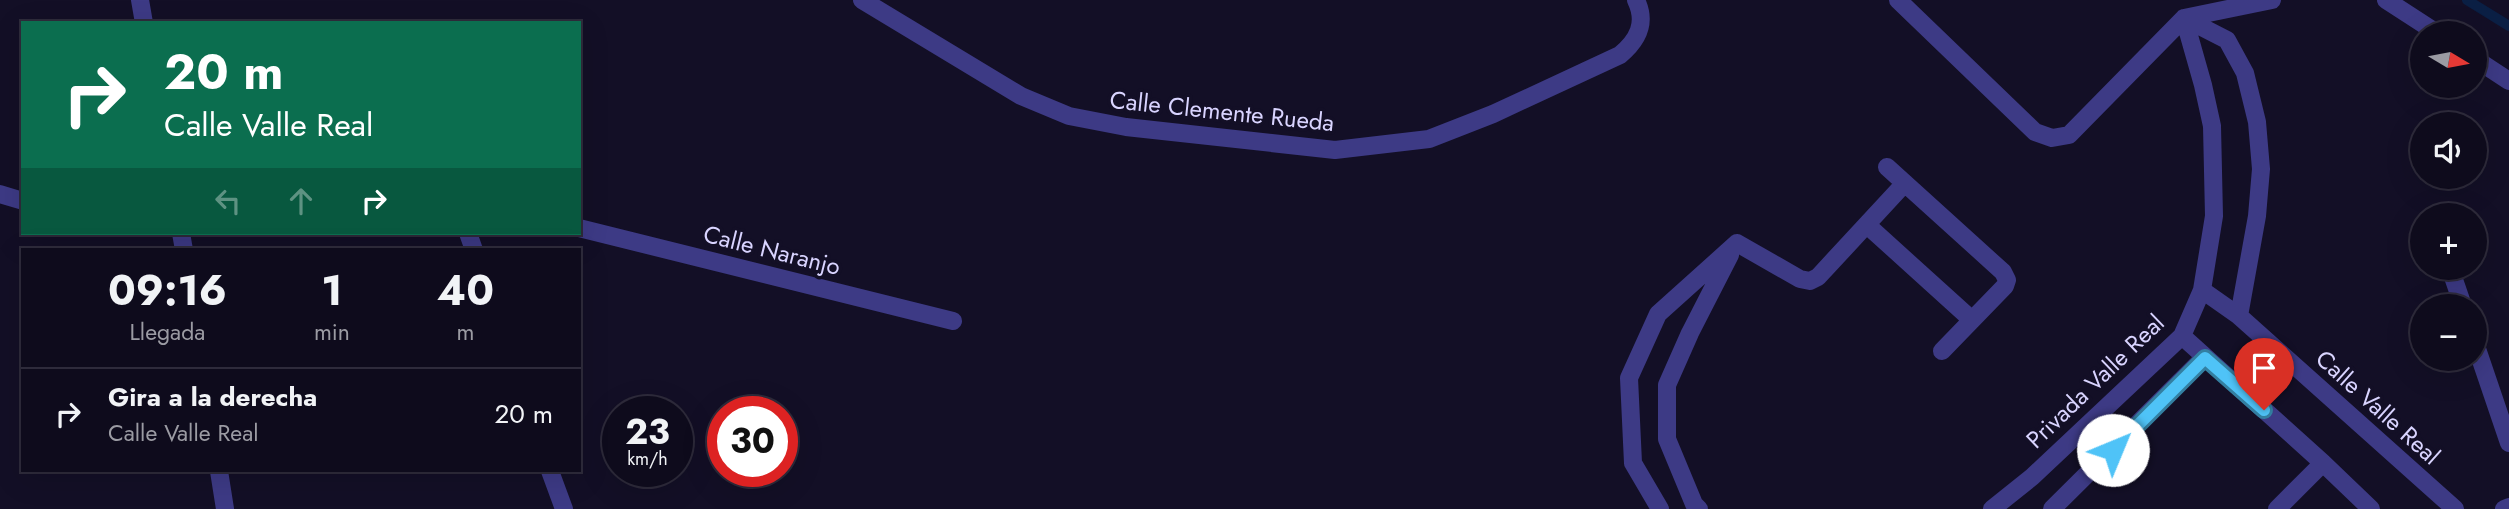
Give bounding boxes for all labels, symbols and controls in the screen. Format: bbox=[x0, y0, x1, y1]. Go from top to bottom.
north arrow bbox=[2410, 21, 2487, 98]
map controls bbox=[2410, 21, 2487, 371]
text: 20 m bbox=[164, 37, 283, 107]
icon: right bbox=[49, 49, 140, 140]
street label: Calle Clemente Rueda bbox=[1108, 82, 1336, 140]
text: Calle Valle Real bbox=[164, 102, 373, 148]
button: sound bbox=[2410, 112, 2487, 189]
icon: left bbox=[209, 182, 247, 220]
icon: ahead bbox=[282, 182, 320, 220]
icon: right bbox=[355, 182, 393, 220]
button: + bbox=[2410, 203, 2487, 280]
street label: Calle Naranjo bbox=[700, 216, 844, 284]
text: 09:16 bbox=[108, 260, 227, 321]
text: 1 bbox=[321, 260, 343, 321]
text: 40 bbox=[437, 260, 494, 321]
button: − bbox=[2410, 294, 2487, 371]
street label: Privada Valle Real bbox=[2018, 306, 2172, 456]
text: Llegada bbox=[130, 315, 205, 349]
text: min bbox=[314, 315, 350, 349]
text: m bbox=[456, 315, 474, 349]
pin bbox=[2234, 338, 2294, 410]
street label: Calle Valle Real bbox=[2308, 341, 2448, 473]
icon: arrive bbox=[2245, 349, 2283, 387]
text: Gira a la derecha bbox=[108, 378, 317, 416]
icon: right bbox=[49, 395, 87, 433]
text: 20 m bbox=[495, 395, 553, 433]
speed limit sign: 30 bbox=[707, 396, 798, 487]
text: 23 bbox=[625, 407, 670, 457]
position arrow bbox=[2076, 413, 2150, 487]
text: Calle Valle Real bbox=[108, 416, 259, 450]
text: km/h bbox=[627, 446, 668, 472]

